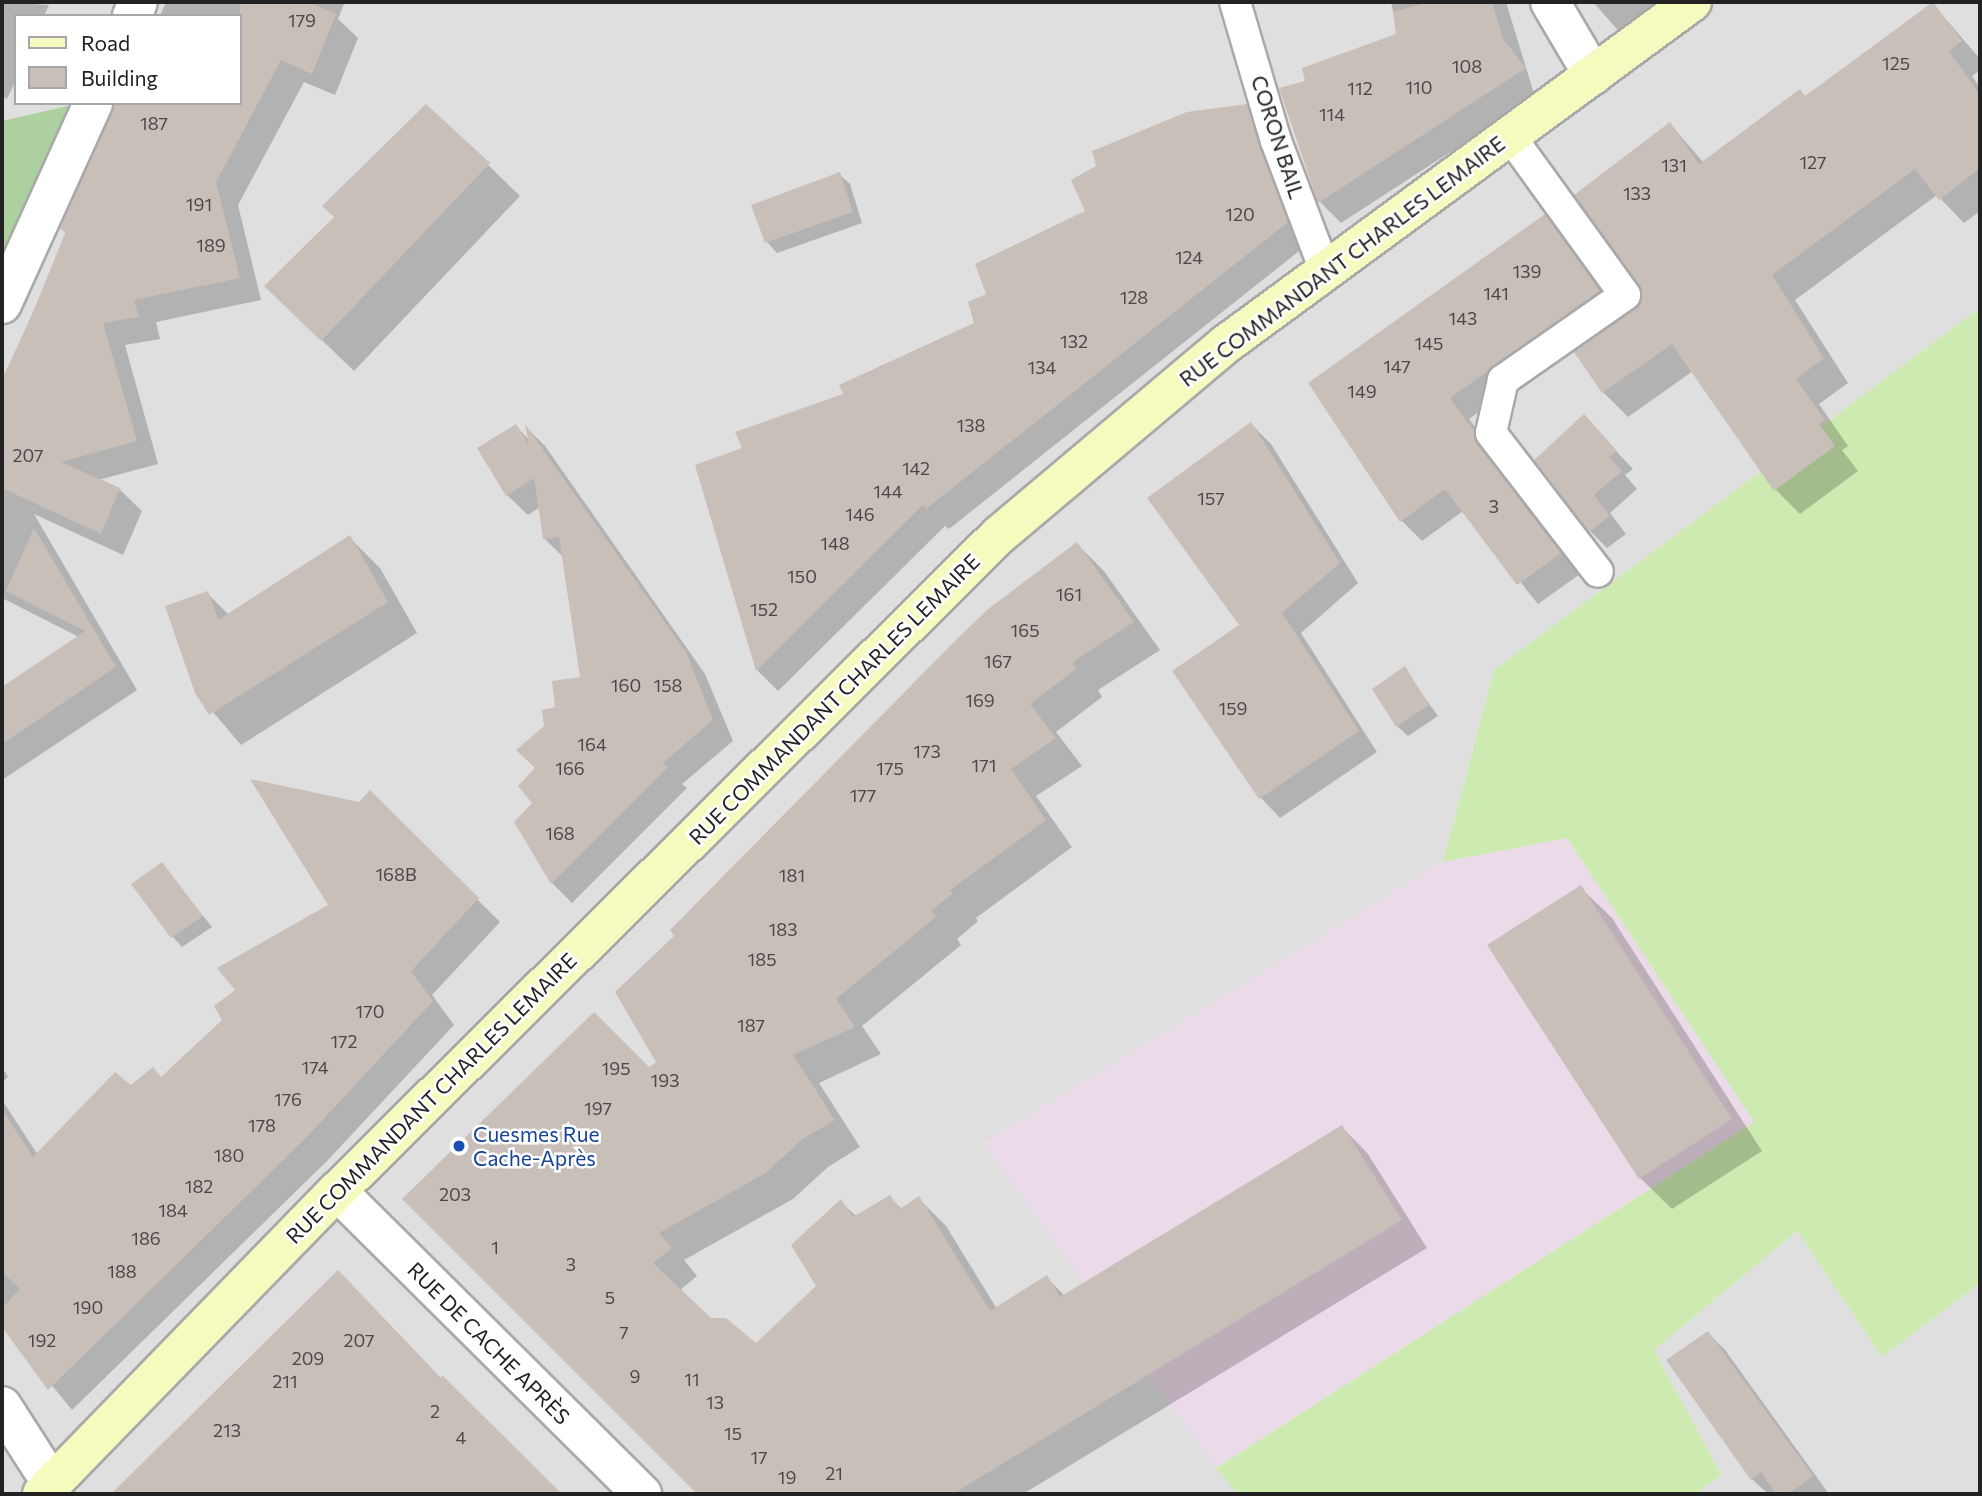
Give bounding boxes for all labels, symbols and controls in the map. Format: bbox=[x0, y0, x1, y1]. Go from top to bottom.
house number: 179 bbox=[288, 9, 316, 31]
legend bbox=[14, 14, 242, 105]
text: Road bbox=[81, 30, 130, 55]
house number: 125 bbox=[1882, 52, 1910, 74]
house number: 108 bbox=[1452, 55, 1482, 77]
text: Building bbox=[81, 65, 158, 90]
street label: CORON BAIL bbox=[1246, 72, 1310, 202]
house number: 110 bbox=[1405, 76, 1433, 98]
house number: 112 bbox=[1347, 77, 1373, 99]
house number: 114 bbox=[1319, 103, 1345, 125]
house number: 187 bbox=[140, 112, 168, 134]
street label: RUE COMMANDANT CHARLES LEMAIRE bbox=[1174, 130, 1510, 392]
house number: 127 bbox=[1799, 151, 1827, 173]
house number: 131 bbox=[1661, 154, 1687, 176]
house number: 133 bbox=[1623, 182, 1651, 204]
house number: 191 bbox=[186, 193, 212, 215]
house number: 120 bbox=[1225, 203, 1255, 225]
house number: 189 bbox=[196, 234, 226, 256]
house number: 124 bbox=[1175, 246, 1203, 268]
house number: 139 bbox=[1513, 260, 1541, 282]
house number: 141 bbox=[1483, 282, 1509, 304]
house number: 128 bbox=[1120, 286, 1148, 308]
house number: 143 bbox=[1449, 307, 1477, 329]
house number: 132 bbox=[1060, 330, 1088, 352]
house number: 145 bbox=[1415, 332, 1443, 354]
house number: 147 bbox=[1383, 355, 1411, 377]
house number: 134 bbox=[1028, 356, 1056, 378]
house number: 149 bbox=[1347, 380, 1377, 402]
house number: 138 bbox=[957, 414, 985, 436]
house number: 207 bbox=[12, 444, 44, 466]
house number: 142 bbox=[902, 457, 930, 479]
house number: 144 bbox=[873, 480, 903, 502]
house number: 157 bbox=[1197, 487, 1225, 509]
house number: 3 bbox=[1489, 495, 1499, 517]
house number: 146 bbox=[845, 503, 875, 525]
house number: 148 bbox=[820, 532, 850, 554]
street label: RUE COMMANDANT CHARLES LEMAIRE bbox=[683, 548, 985, 850]
house number: 150 bbox=[787, 565, 817, 587]
house number: 161 bbox=[1056, 583, 1082, 605]
house number: 152 bbox=[750, 598, 778, 620]
house number: 165 bbox=[1011, 619, 1039, 641]
house number: 167 bbox=[984, 650, 1012, 672]
house number: 160 bbox=[611, 674, 641, 696]
house number: 158 bbox=[654, 674, 682, 696]
house number: 169 bbox=[965, 689, 995, 711]
house number: 159 bbox=[1219, 697, 1247, 719]
house number: 164 bbox=[577, 733, 607, 755]
house number: 173 bbox=[913, 740, 941, 762]
house number: 171 bbox=[972, 754, 996, 776]
house number: 166 bbox=[555, 757, 585, 779]
house number: 175 bbox=[876, 757, 904, 779]
house number: 177 bbox=[850, 784, 876, 806]
house number: 168 bbox=[545, 822, 575, 844]
house number: 168B bbox=[375, 863, 417, 885]
house number: 181 bbox=[779, 864, 805, 886]
house number: 183 bbox=[769, 918, 797, 940]
street label: RUE COMMANDANT CHARLES LEMAIRE bbox=[280, 947, 582, 1249]
house number: 185 bbox=[748, 948, 776, 970]
house number: 170 bbox=[356, 1000, 384, 1022]
house number: 187 bbox=[737, 1014, 765, 1036]
house number: 172 bbox=[330, 1030, 358, 1052]
house number: 174 bbox=[302, 1056, 328, 1078]
house number: 195 bbox=[602, 1057, 630, 1079]
house number: 193 bbox=[651, 1069, 679, 1091]
house number: 176 bbox=[274, 1088, 302, 1110]
house number: 197 bbox=[584, 1097, 612, 1119]
house number: 178 bbox=[248, 1114, 276, 1136]
place label: Cuesmes Rue Cache-Après bbox=[473, 1121, 599, 1171]
marker: Cuesmes Rue Cache-Après bbox=[451, 1138, 467, 1154]
house number: 180 bbox=[214, 1144, 244, 1166]
house number: 182 bbox=[185, 1175, 213, 1197]
house number: 203 bbox=[439, 1183, 471, 1205]
house number: 184 bbox=[158, 1199, 188, 1221]
house number: 186 bbox=[131, 1227, 161, 1249]
house number: 1 bbox=[491, 1236, 499, 1258]
house number: 3 bbox=[566, 1253, 576, 1275]
street label: RUE DE CACHE APRÈS bbox=[403, 1257, 575, 1429]
house number: 188 bbox=[107, 1260, 137, 1282]
house number: 5 bbox=[605, 1286, 615, 1308]
house number: 190 bbox=[73, 1296, 103, 1318]
house number: 7 bbox=[619, 1321, 629, 1343]
house number: 192 bbox=[28, 1329, 56, 1351]
house number: 207 bbox=[343, 1329, 375, 1351]
house number: 209 bbox=[292, 1347, 324, 1369]
house number: 9 bbox=[630, 1365, 640, 1387]
house number: 11 bbox=[684, 1368, 700, 1390]
house number: 211 bbox=[272, 1370, 298, 1392]
house number: 13 bbox=[706, 1391, 724, 1413]
house number: 2 bbox=[430, 1400, 440, 1422]
house number: 213 bbox=[213, 1419, 241, 1441]
house number: 15 bbox=[724, 1422, 742, 1444]
house number: 4 bbox=[456, 1426, 466, 1448]
house number: 17 bbox=[750, 1446, 768, 1468]
house number: 21 bbox=[825, 1462, 843, 1484]
house number: 19 bbox=[778, 1466, 796, 1488]

